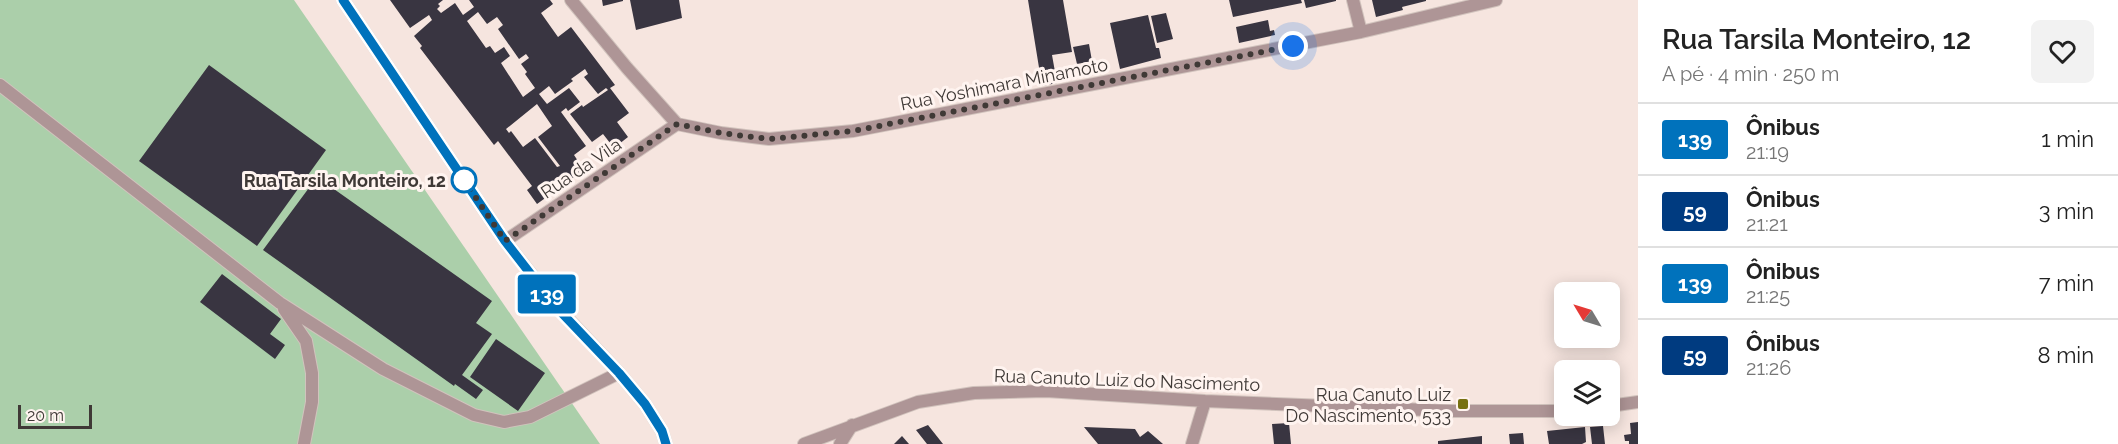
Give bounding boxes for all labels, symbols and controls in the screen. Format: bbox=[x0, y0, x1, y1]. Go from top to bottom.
button: heart bbox=[2031, 20, 2094, 83]
text: Rua Tarsila Monteiro, 12 bbox=[1662, 23, 1971, 56]
your location bbox=[1278, 31, 1308, 61]
street label: Rua Yoshimara Minamoto bbox=[899, 54, 1110, 114]
text: A pé · 4 min · 250 m bbox=[1662, 62, 1840, 86]
text: Ônibus bbox=[1746, 114, 1820, 140]
text: 1 min bbox=[2041, 126, 2094, 152]
text: 139 bbox=[1678, 127, 1712, 152]
street label: Rua da Vila bbox=[537, 133, 625, 203]
text: 21:19 bbox=[1746, 140, 1789, 164]
marker: Rua Tarsila Monteiro, 12 bbox=[451, 167, 477, 193]
place label: Rua Tarsila Monteiro, 12 bbox=[244, 170, 446, 191]
text: Ônibus bbox=[1746, 186, 1820, 212]
text: 3 min bbox=[2039, 198, 2094, 224]
text: 59 bbox=[1683, 199, 1707, 224]
text: 21:21 bbox=[1746, 212, 1788, 236]
text: Ônibus bbox=[1746, 258, 1820, 284]
text: 7 min bbox=[2039, 270, 2094, 296]
text: 139 bbox=[1678, 271, 1712, 296]
line badge: 139 bbox=[512, 274, 582, 314]
text: 139 bbox=[530, 282, 564, 307]
north arrow bbox=[1554, 282, 1620, 348]
map controls bbox=[1554, 282, 1620, 426]
text: 21:25 bbox=[1746, 284, 1790, 308]
text: Ônibus bbox=[1746, 330, 1820, 356]
text: 8 min bbox=[2038, 342, 2094, 368]
text: 59 bbox=[1683, 343, 1707, 368]
text: 21:26 bbox=[1746, 356, 1791, 380]
button: layers bbox=[1554, 360, 1620, 426]
street label: Rua Canuto Luiz do Nascimento bbox=[993, 365, 1261, 395]
place label: Rua Canuto Luiz Do Nascimento, 533 bbox=[1285, 384, 1451, 426]
marker: Rua Canuto Luiz Do Nascimento, 533 bbox=[1456, 397, 1470, 411]
scale bar bbox=[18, 402, 92, 430]
text: 20 m bbox=[27, 406, 64, 425]

